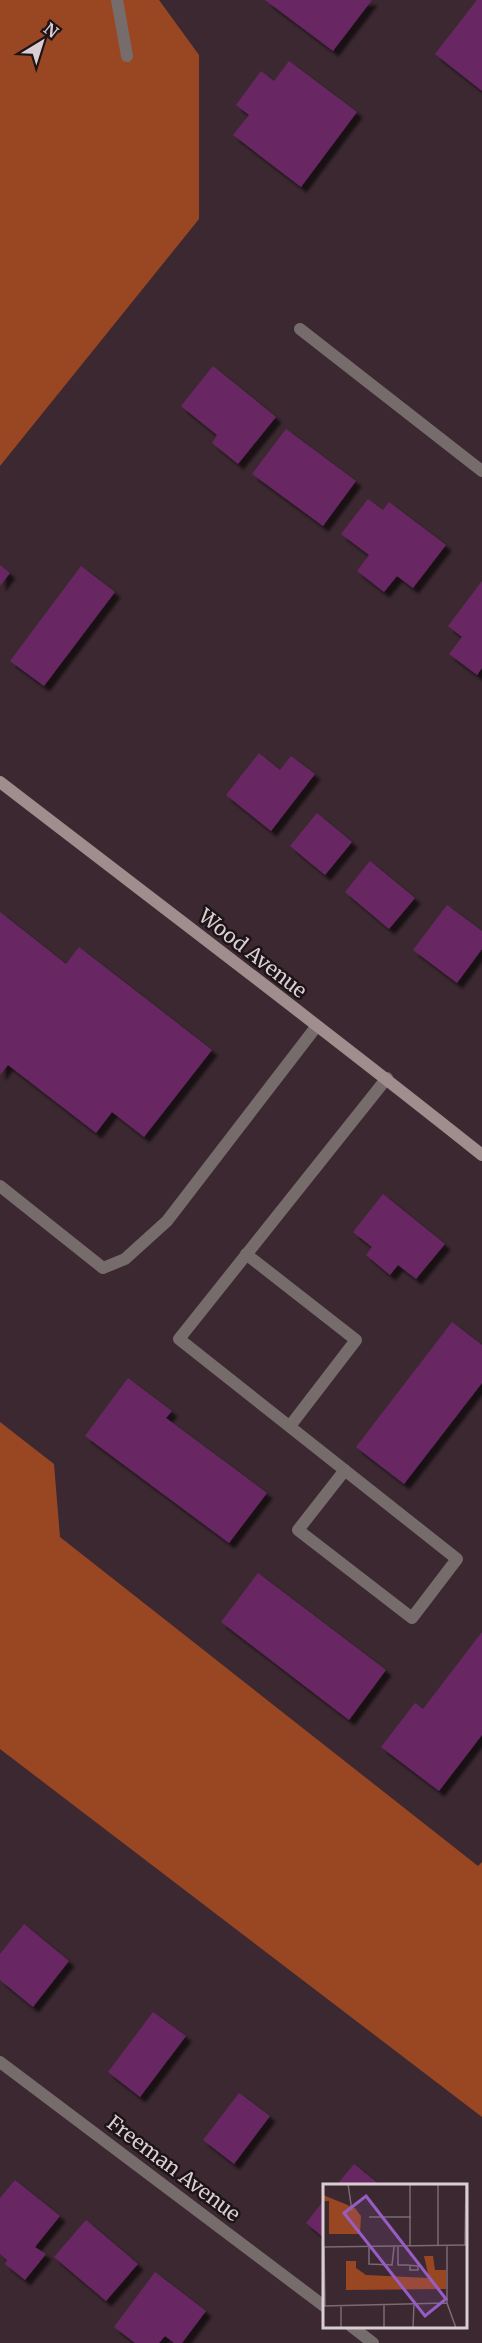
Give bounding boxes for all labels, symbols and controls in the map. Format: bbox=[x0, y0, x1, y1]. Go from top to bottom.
north arrow bbox=[12, 12, 72, 72]
text: N bbox=[40, 18, 63, 42]
street label: Wood Avenue bbox=[193, 902, 312, 1003]
street label: Freeman Avenue bbox=[103, 2110, 245, 2226]
inset map bbox=[323, 2184, 467, 2328]

